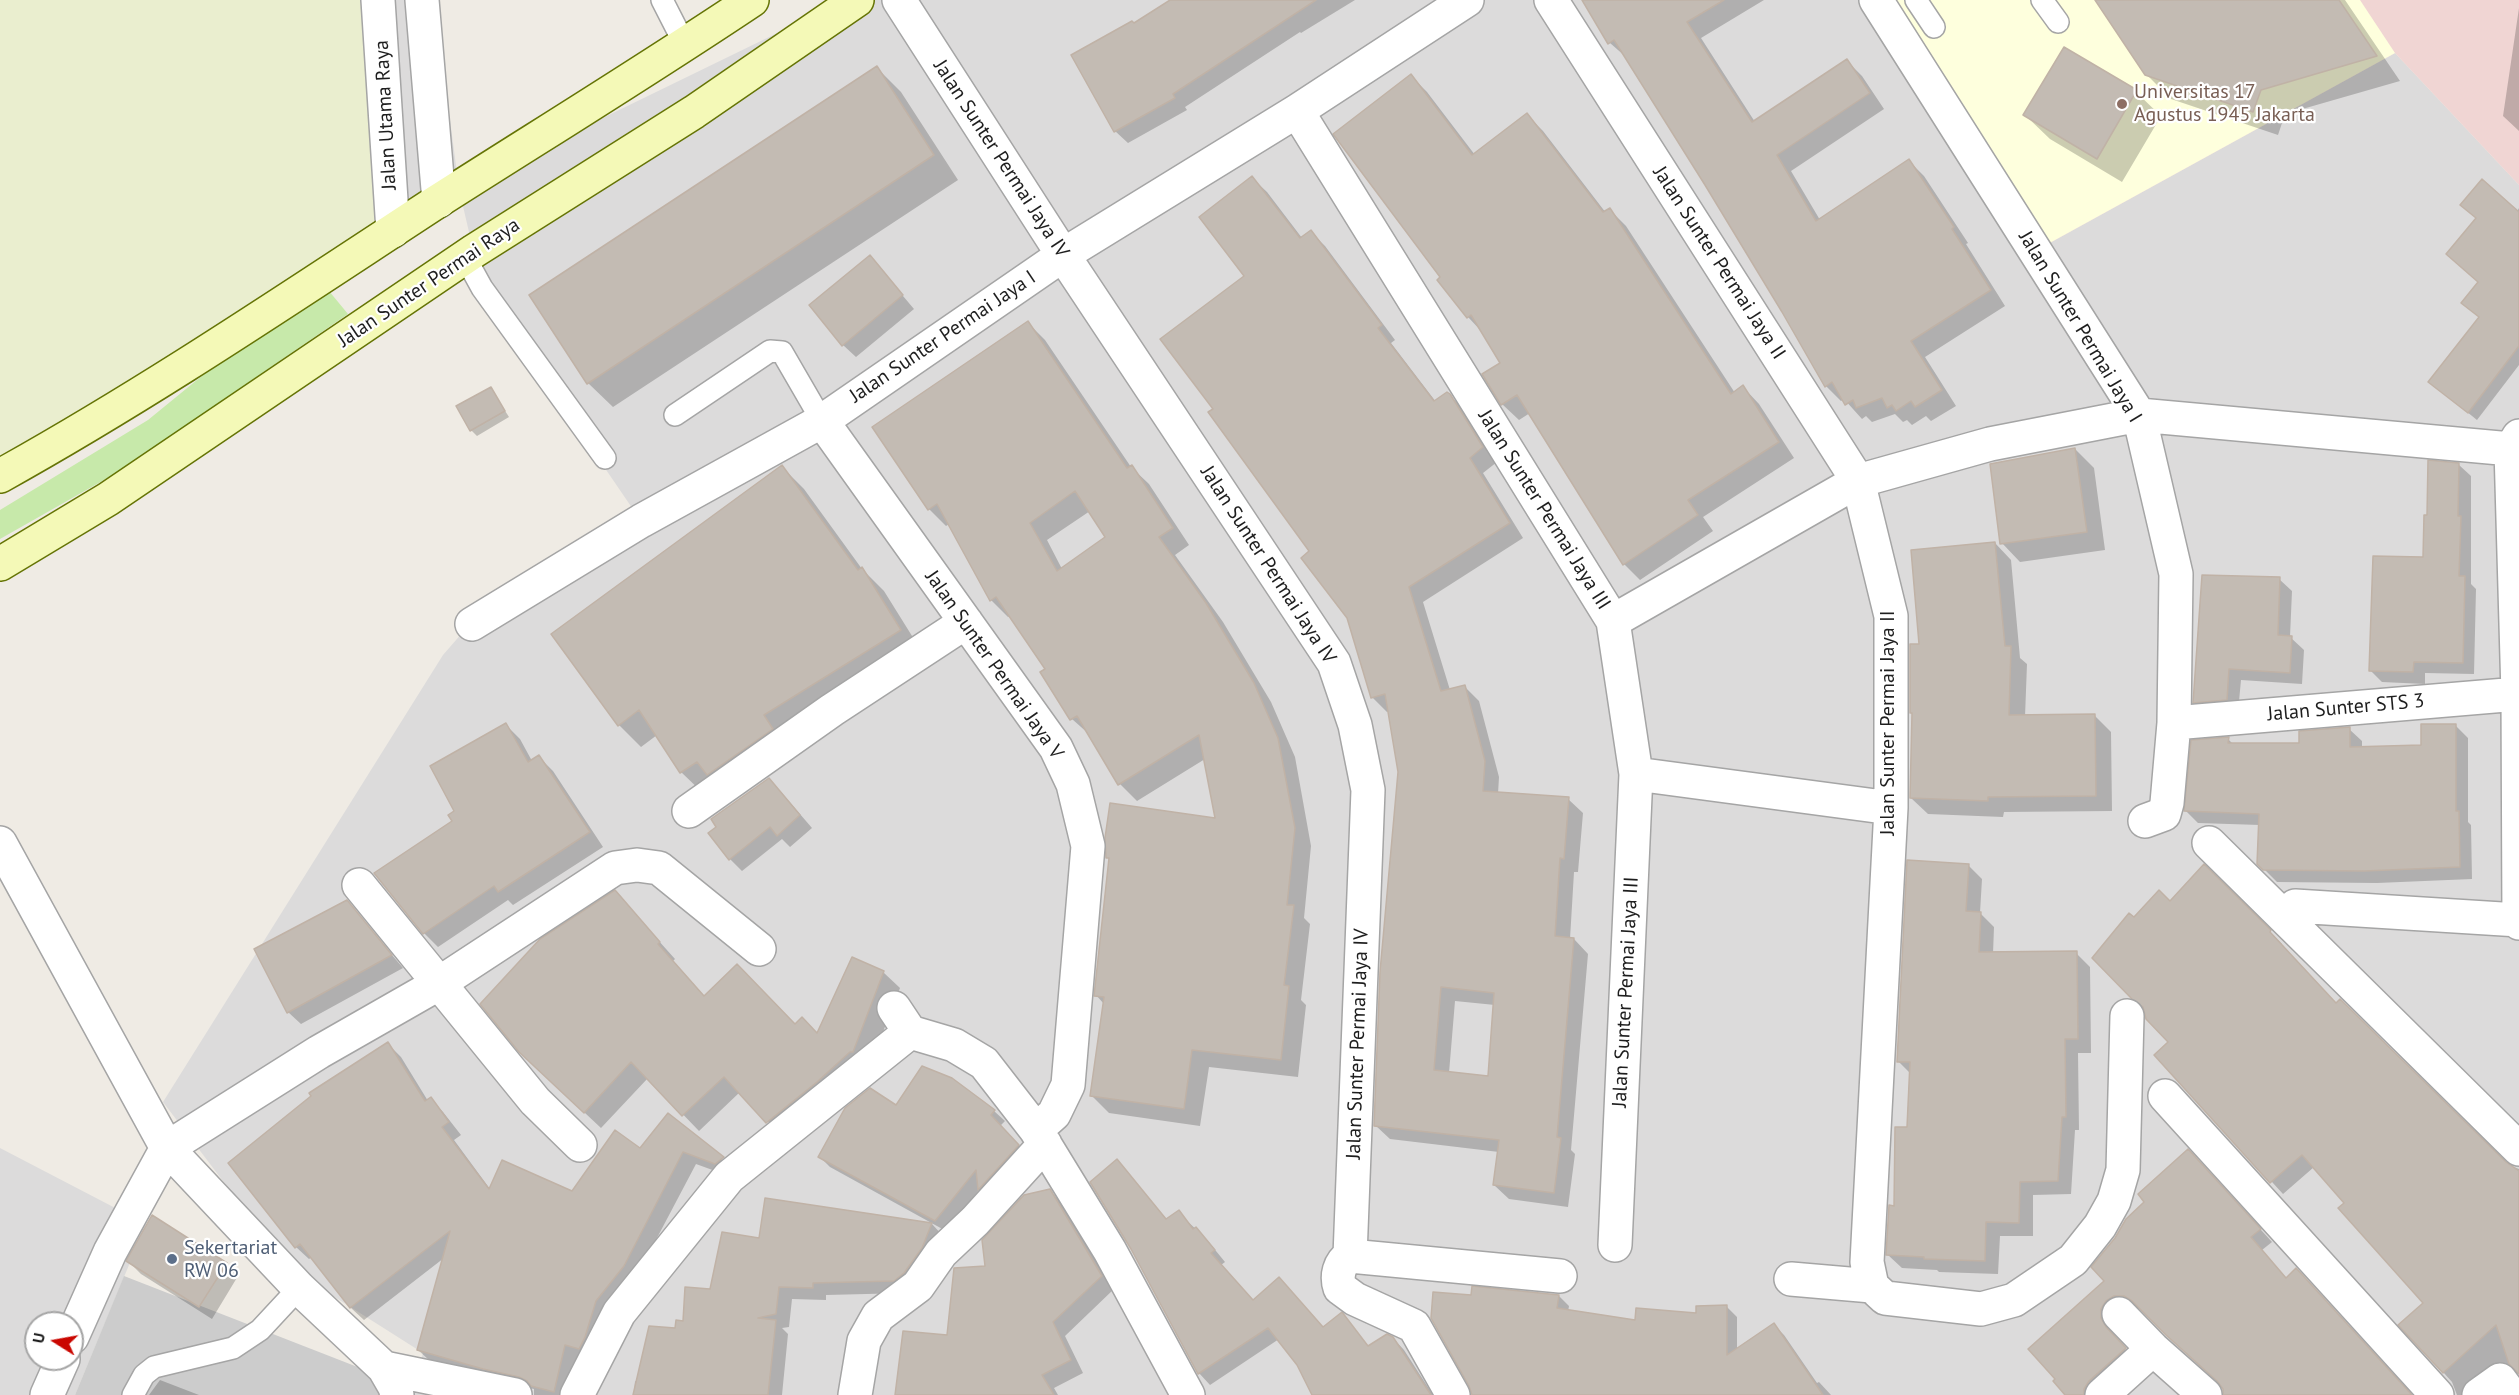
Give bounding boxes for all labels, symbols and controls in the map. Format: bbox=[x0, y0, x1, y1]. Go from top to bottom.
street label: Jalan Utama Raya bbox=[370, 40, 402, 190]
street label: Jalan Sunter Permai Jaya IV bbox=[928, 56, 1074, 262]
place label: Universitas 17 Agustus 1945 Jakarta bbox=[2134, 80, 2315, 127]
marker: Universitas 17 Agustus 1945 Jakarta bbox=[2115, 97, 2129, 111]
street label: Jalan Sunter Permai Jaya II bbox=[1648, 162, 1790, 364]
street label: Jalan Sunter Permai Raya bbox=[334, 213, 524, 353]
street label: Jalan Sunter Permai Jaya I bbox=[2013, 227, 2147, 427]
street label: Jalan Sunter Permai Jaya I bbox=[845, 266, 1041, 408]
street label: Jalan Sunter Permai Jaya III bbox=[1473, 406, 1615, 614]
street label: Jalan Sunter Permai Jaya IV bbox=[1195, 462, 1341, 668]
street label: Jalan Sunter Permai Jaya V bbox=[920, 566, 1068, 764]
street label: Jalan Sunter Permai Jaya II bbox=[1876, 610, 1900, 836]
street label: Jalan Sunter STS 3 bbox=[2266, 689, 2426, 727]
street label: Jalan Sunter Permai Jaya III bbox=[1608, 876, 1644, 1108]
street label: Jalan Sunter Permai Jaya IV bbox=[1342, 928, 1374, 1160]
place label: Sekertariat RW 06 bbox=[184, 1236, 277, 1283]
marker: Sekertariat RW 06 bbox=[165, 1252, 179, 1266]
north arrow bbox=[24, 1311, 84, 1371]
text: U bbox=[28, 1331, 49, 1345]

